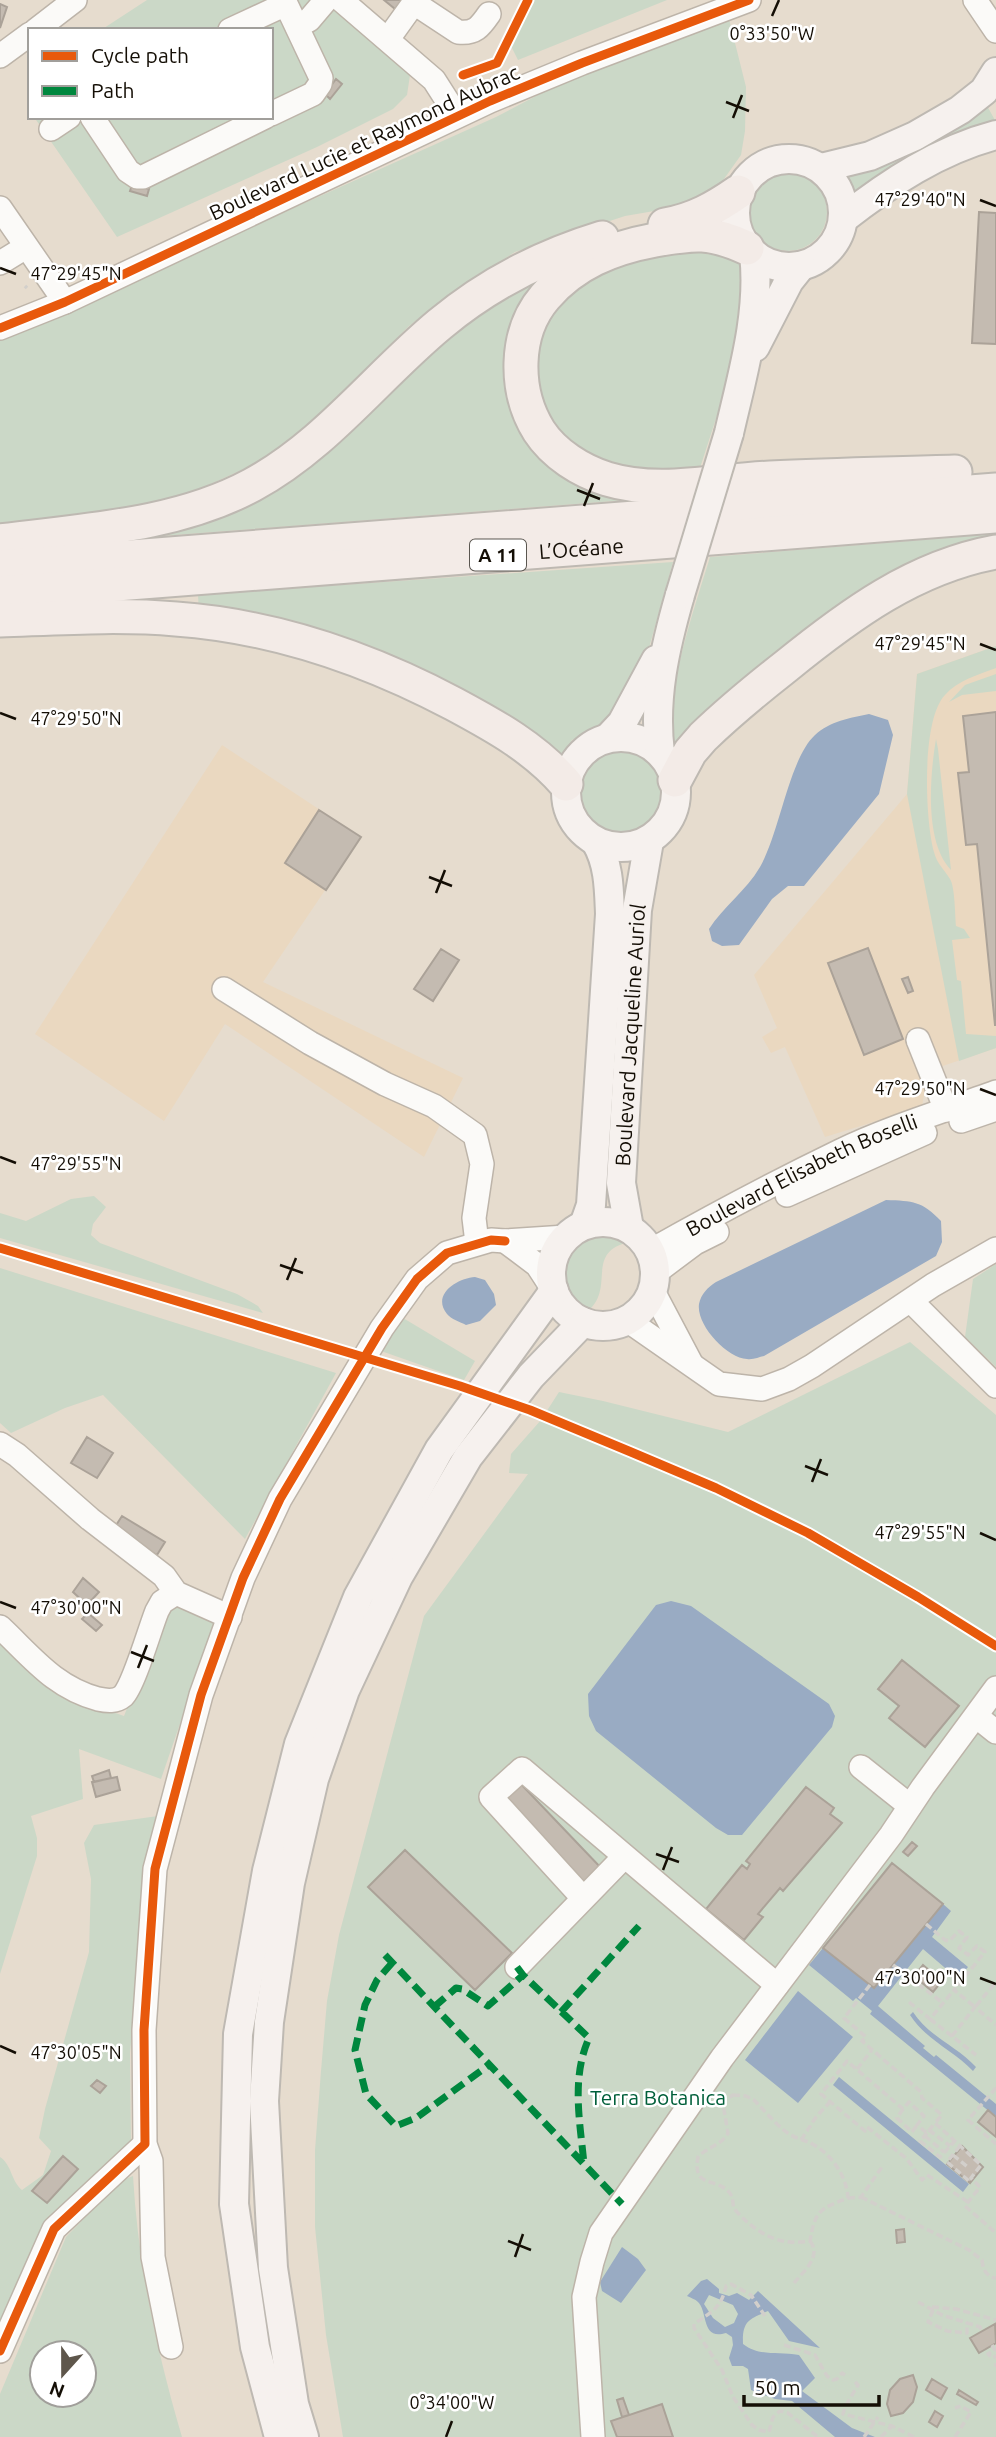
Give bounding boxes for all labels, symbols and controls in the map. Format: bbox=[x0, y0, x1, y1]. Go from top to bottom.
text: 0°33'50"W bbox=[730, 23, 815, 43]
legend bbox=[28, 28, 273, 119]
text: Cycle path bbox=[91, 43, 189, 67]
street label: Boulevard Lucie et Raymond Aubrac bbox=[205, 59, 523, 225]
text: Path bbox=[91, 78, 134, 102]
text: 47°29'40"N bbox=[874, 189, 966, 209]
text: 47°29'45"N bbox=[30, 263, 122, 283]
street label: L’Océane bbox=[538, 533, 625, 563]
road number: A 11 bbox=[470, 540, 526, 570]
text: 47°29'45"N bbox=[874, 633, 966, 653]
text: 47°29'50"N bbox=[30, 708, 122, 728]
street label: Boulevard Jacqueline Auriol bbox=[610, 902, 650, 1167]
text: 47°29'50"N bbox=[874, 1078, 966, 1098]
street label: Boulevard Elisabeth Boselli bbox=[681, 1109, 921, 1241]
text: 47°29'55"N bbox=[30, 1153, 122, 1173]
text: 47°29'55"N bbox=[874, 1522, 966, 1542]
text: 47°30'00"N bbox=[30, 1597, 122, 1617]
text: 47°30'00"N bbox=[874, 1967, 966, 1987]
text: 47°30'05"N bbox=[30, 2042, 122, 2062]
park label: Terra Botanica bbox=[590, 2085, 726, 2109]
north arrow bbox=[28, 2339, 98, 2409]
scale bar bbox=[744, 2364, 879, 2408]
text: 50 m bbox=[754, 2375, 801, 2399]
text: N bbox=[46, 2377, 67, 2403]
text: 0°34'00"W bbox=[410, 2392, 495, 2412]

